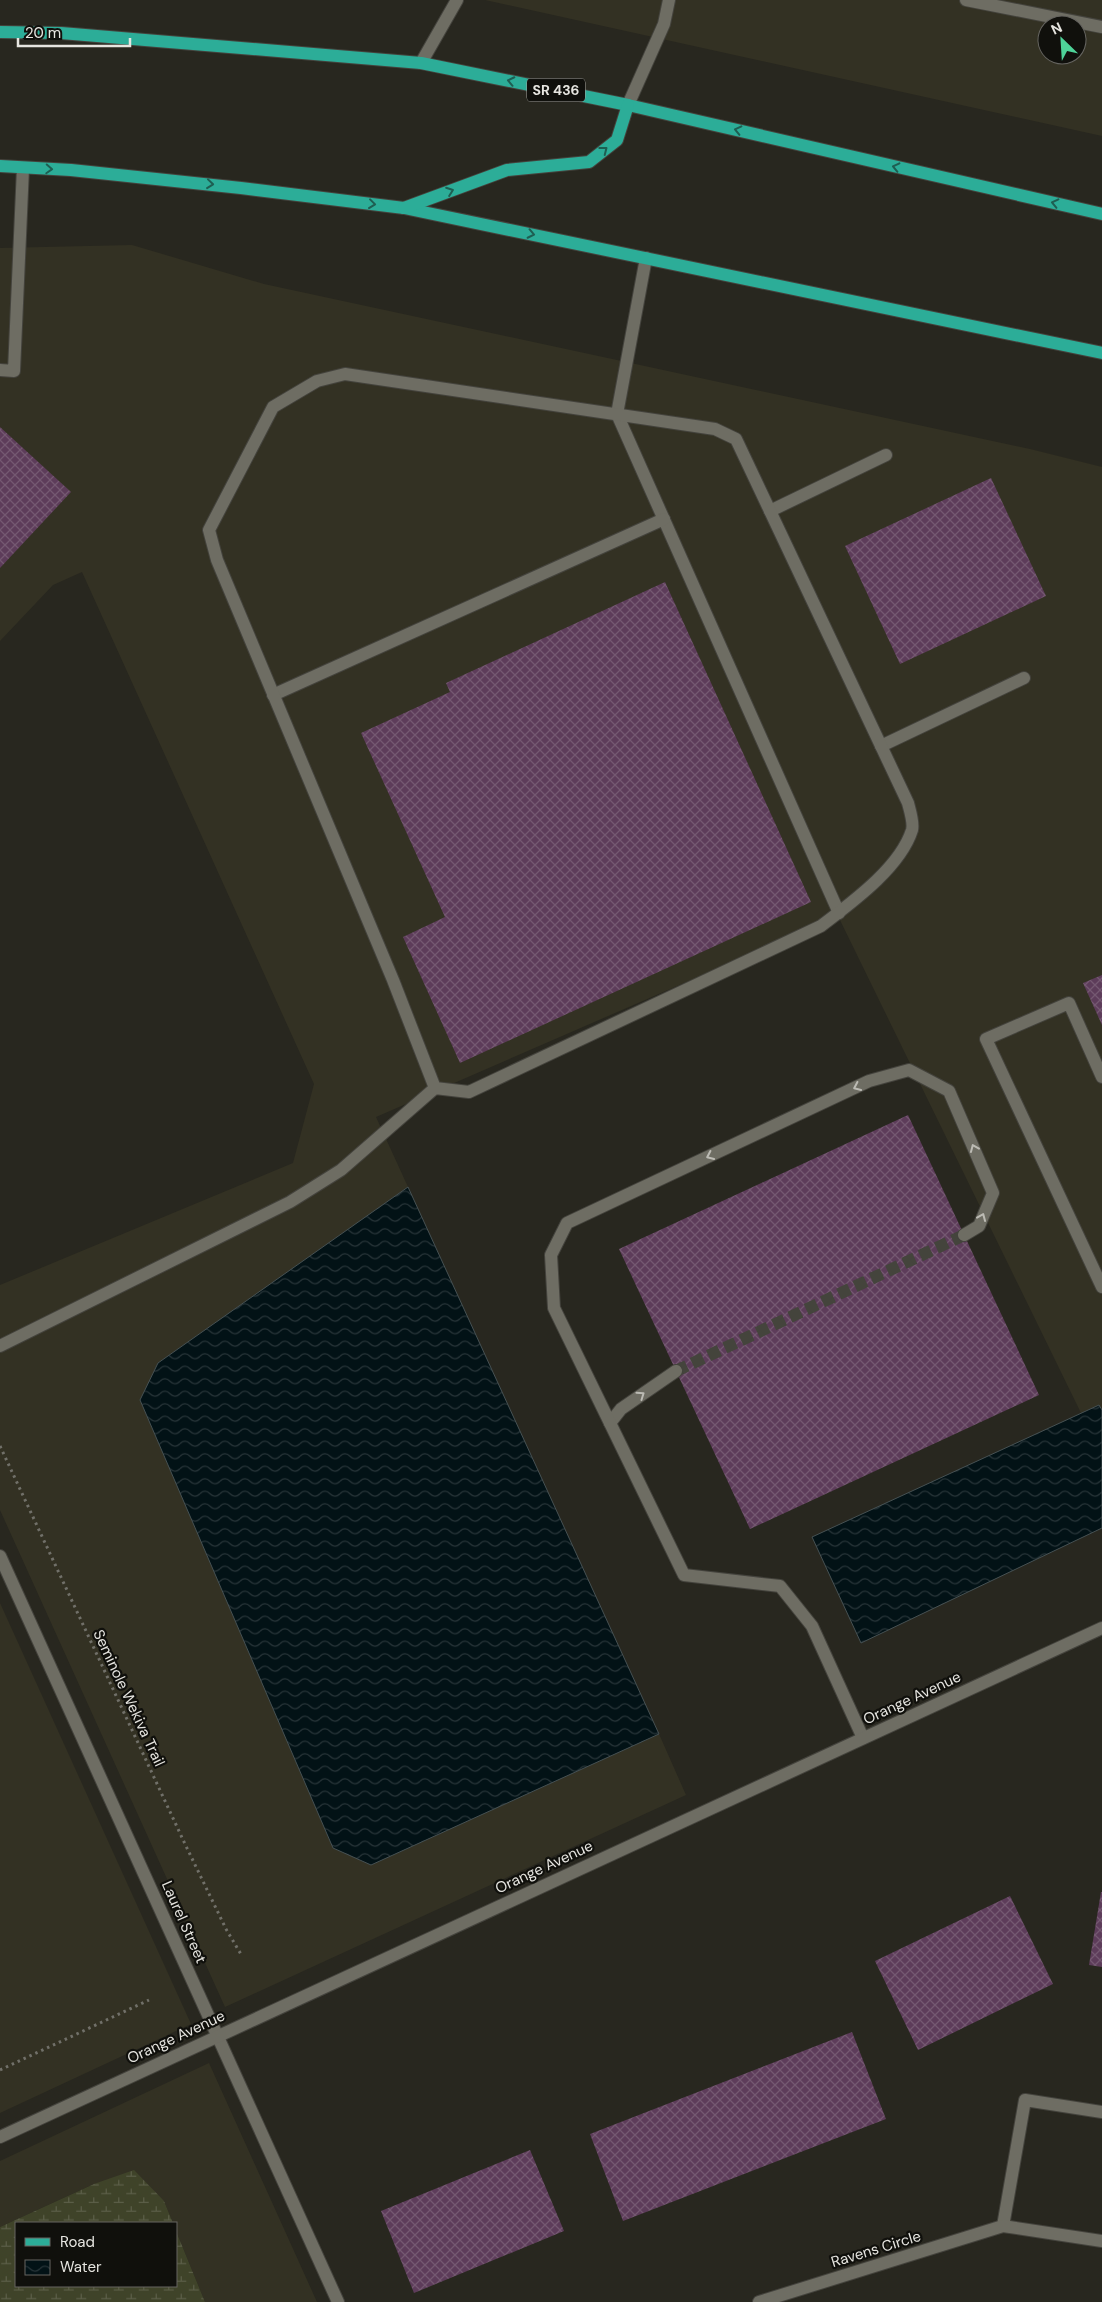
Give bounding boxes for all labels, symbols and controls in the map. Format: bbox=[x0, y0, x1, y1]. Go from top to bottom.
scale bar bbox=[18, 15, 130, 47]
north arrow bbox=[1037, 15, 1087, 65]
text: N bbox=[1048, 18, 1065, 39]
text: 20 m bbox=[25, 23, 61, 43]
one-way arrow bbox=[506, 76, 515, 86]
road number: SR 436 bbox=[527, 78, 585, 102]
one-way arrow bbox=[733, 125, 742, 136]
one-way arrow bbox=[598, 148, 607, 156]
one-way arrow bbox=[892, 162, 901, 173]
one-way arrow bbox=[45, 164, 53, 175]
one-way arrow bbox=[207, 179, 215, 190]
one-way arrow bbox=[445, 187, 453, 197]
one-way arrow bbox=[368, 198, 376, 209]
one-way arrow bbox=[1050, 198, 1059, 209]
one-way arrow bbox=[527, 229, 536, 239]
one-way arrow bbox=[853, 1081, 862, 1091]
one-way arrow bbox=[969, 1144, 980, 1153]
one-way arrow bbox=[706, 1150, 715, 1160]
one-way arrow bbox=[976, 1213, 987, 1222]
one-way arrow bbox=[635, 1392, 645, 1401]
street label: Seminole Wekiva Trail bbox=[88, 1626, 170, 1770]
street label: Orange Avenue bbox=[860, 1667, 964, 1729]
street label: Orange Avenue bbox=[492, 1836, 596, 1898]
street label: Laurel Street bbox=[157, 1878, 211, 1967]
street label: Orange Avenue bbox=[124, 2006, 228, 2068]
legend bbox=[15, 2222, 178, 2287]
street label: Ravens Circle bbox=[829, 2226, 923, 2272]
text: Road bbox=[60, 2232, 95, 2252]
text: Water bbox=[60, 2257, 102, 2277]

